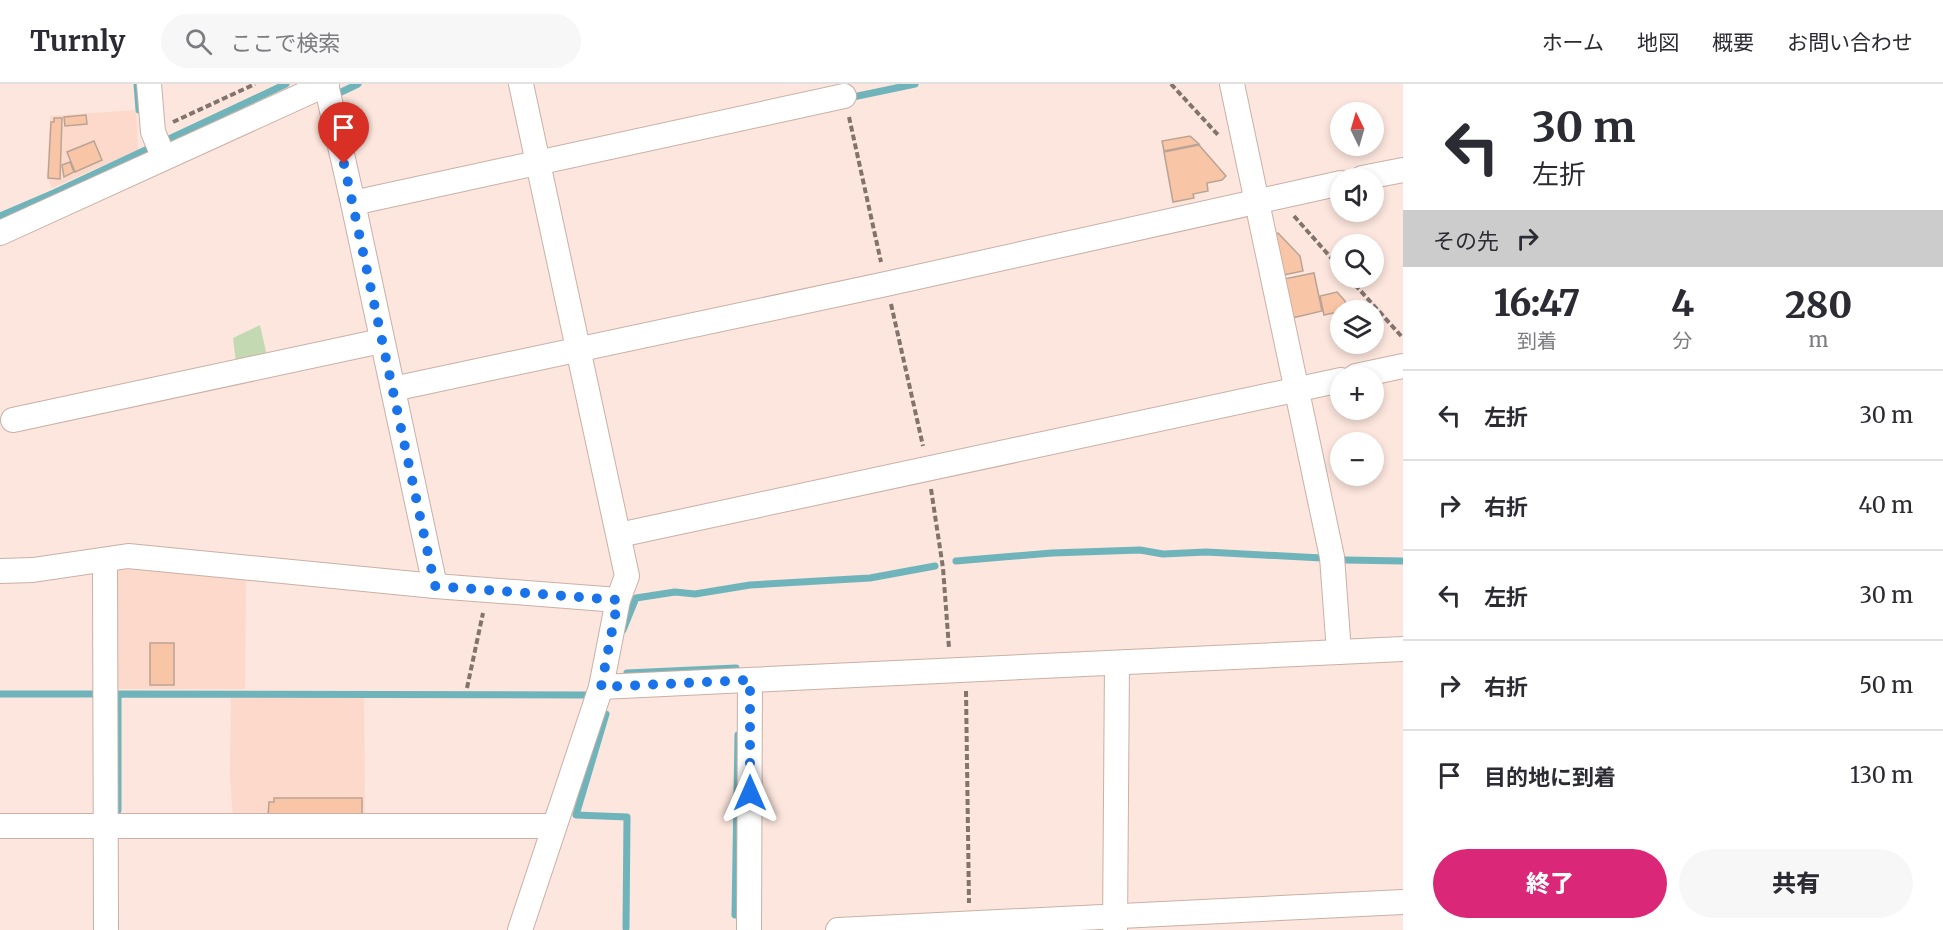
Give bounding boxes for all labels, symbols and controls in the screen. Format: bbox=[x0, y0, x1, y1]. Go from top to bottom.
search box bbox=[161, 14, 581, 68]
text: Turnly bbox=[30, 23, 125, 59]
icon: search bbox=[182, 25, 215, 58]
text: ここで検索 bbox=[230, 29, 340, 57]
text: ホーム bbox=[1542, 29, 1604, 56]
text: 地図 bbox=[1637, 29, 1679, 56]
text: 概要 bbox=[1712, 29, 1754, 56]
text: お問い合わせ bbox=[1787, 29, 1913, 56]
text: 30 m bbox=[1532, 101, 1636, 153]
pin bbox=[318, 102, 369, 164]
north arrow bbox=[1330, 102, 1384, 156]
map controls bbox=[1330, 102, 1384, 486]
icon: left bbox=[1433, 108, 1511, 186]
icon: arrive bbox=[327, 111, 360, 144]
text: 左折 bbox=[1532, 157, 1586, 191]
button: sound bbox=[1330, 168, 1384, 222]
icon: right bbox=[1511, 222, 1544, 255]
text: その先 bbox=[1433, 227, 1499, 255]
button: search bbox=[1330, 234, 1384, 288]
text: 16:47 bbox=[1494, 281, 1580, 326]
text: 4 bbox=[1671, 281, 1694, 326]
text: 280 bbox=[1785, 283, 1852, 328]
button: layers bbox=[1330, 300, 1384, 354]
text: m bbox=[1809, 327, 1828, 352]
text: 到着 bbox=[1517, 328, 1557, 353]
text: 分 bbox=[1673, 328, 1693, 353]
button: + bbox=[1330, 366, 1384, 420]
icon: left bbox=[1433, 399, 1466, 432]
text: 30 m bbox=[1859, 401, 1913, 429]
text: 左折 bbox=[1484, 403, 1528, 431]
button: − bbox=[1330, 432, 1384, 486]
icon: right bbox=[1433, 489, 1466, 522]
text: 40 m bbox=[1858, 491, 1913, 519]
text: 右折 bbox=[1484, 493, 1528, 521]
icon: left bbox=[1433, 579, 1466, 612]
text: 30 m bbox=[1859, 581, 1913, 609]
text: 左折 bbox=[1484, 583, 1528, 611]
icon: right bbox=[1433, 669, 1466, 702]
text: 50 m bbox=[1859, 671, 1913, 699]
text: 右折 bbox=[1484, 673, 1528, 701]
icon: arrive bbox=[1433, 759, 1466, 792]
position arrow bbox=[718, 761, 782, 825]
text: 130 m bbox=[1850, 761, 1913, 789]
text: 目的地に到着 bbox=[1484, 763, 1616, 791]
button: 終了 bbox=[1433, 849, 1667, 918]
button: 共有 bbox=[1679, 849, 1913, 918]

